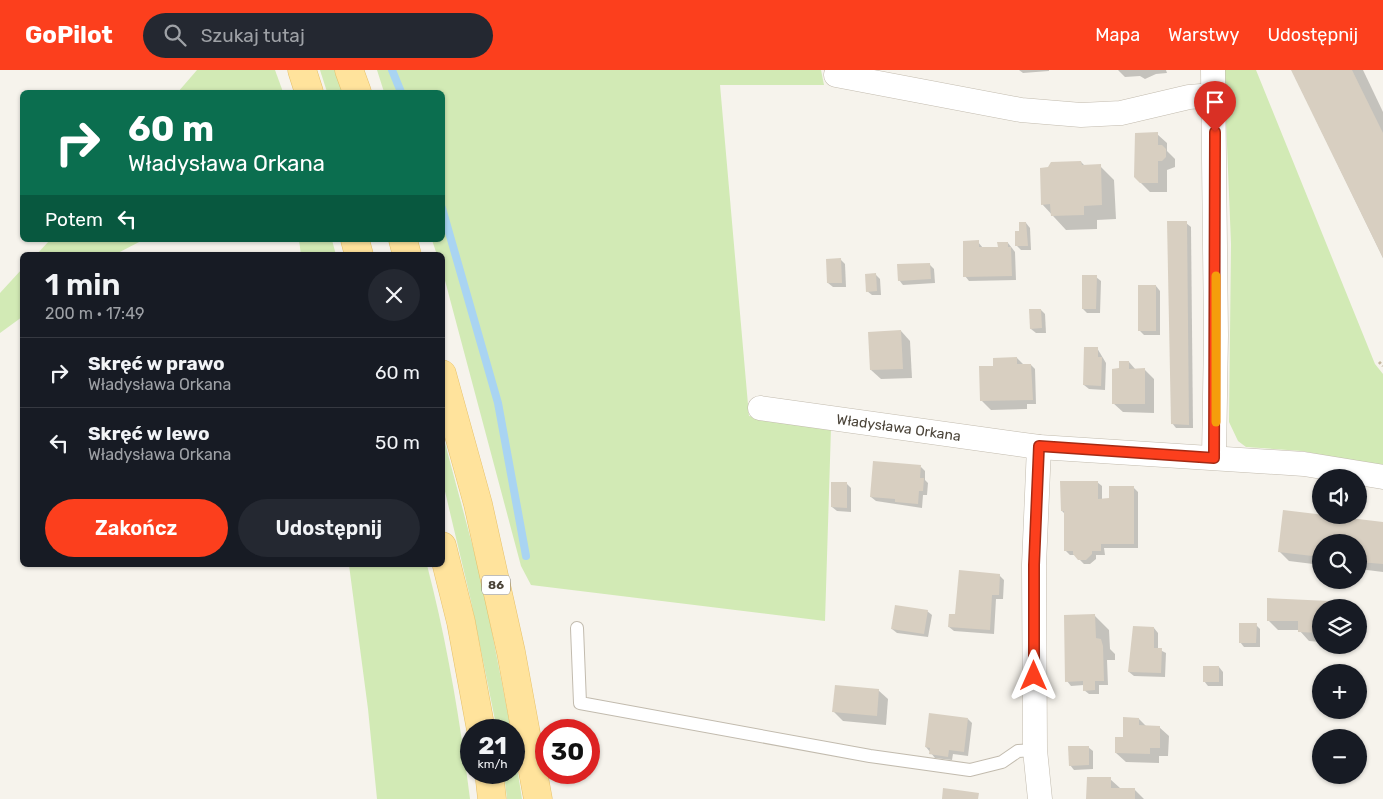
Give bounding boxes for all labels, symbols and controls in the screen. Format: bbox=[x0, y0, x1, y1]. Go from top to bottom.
search box bbox=[143, 13, 493, 58]
text: GoPilot bbox=[25, 21, 113, 49]
icon: search bbox=[161, 21, 189, 49]
text: Szukaj tutaj bbox=[201, 24, 305, 47]
text: Mapa bbox=[1095, 24, 1140, 46]
text: Warstwy bbox=[1168, 24, 1239, 46]
text: Udostępnij bbox=[1267, 24, 1358, 46]
pin bbox=[1194, 81, 1236, 132]
icon: arrive bbox=[1201, 88, 1229, 116]
text: 60 m bbox=[128, 108, 214, 150]
icon: right bbox=[45, 110, 110, 175]
text: Władysława Orkana bbox=[128, 150, 325, 177]
icon: left bbox=[113, 205, 141, 233]
text: Potem bbox=[45, 208, 103, 231]
text: 1 min bbox=[45, 267, 120, 303]
button: close bbox=[368, 269, 420, 321]
text: 200 m · 17:49 bbox=[45, 304, 144, 323]
text: Skręć w prawo bbox=[88, 352, 225, 375]
icon: right bbox=[45, 359, 73, 387]
text: 60 m bbox=[375, 361, 420, 384]
text: Władysława Orkana bbox=[88, 375, 231, 394]
street label: Władysława Orkana bbox=[835, 410, 962, 444]
text: Skręć w lewo bbox=[88, 422, 210, 445]
icon: left bbox=[45, 429, 73, 457]
text: 50 m bbox=[375, 431, 420, 454]
text: Władysława Orkana bbox=[88, 445, 231, 464]
map controls bbox=[1312, 469, 1367, 784]
button: sound bbox=[1312, 469, 1367, 524]
button: Zakończ bbox=[45, 499, 228, 557]
button: Udostępnij bbox=[238, 499, 420, 557]
button: search bbox=[1312, 534, 1367, 589]
road number: 86 bbox=[482, 576, 510, 594]
button: layers bbox=[1312, 599, 1367, 654]
position arrow bbox=[1007, 649, 1059, 701]
button: + bbox=[1312, 664, 1367, 719]
speed limit sign: 30 bbox=[535, 719, 600, 784]
button: − bbox=[1312, 729, 1367, 784]
text: 21 bbox=[478, 731, 507, 760]
text: km/h bbox=[478, 757, 507, 771]

